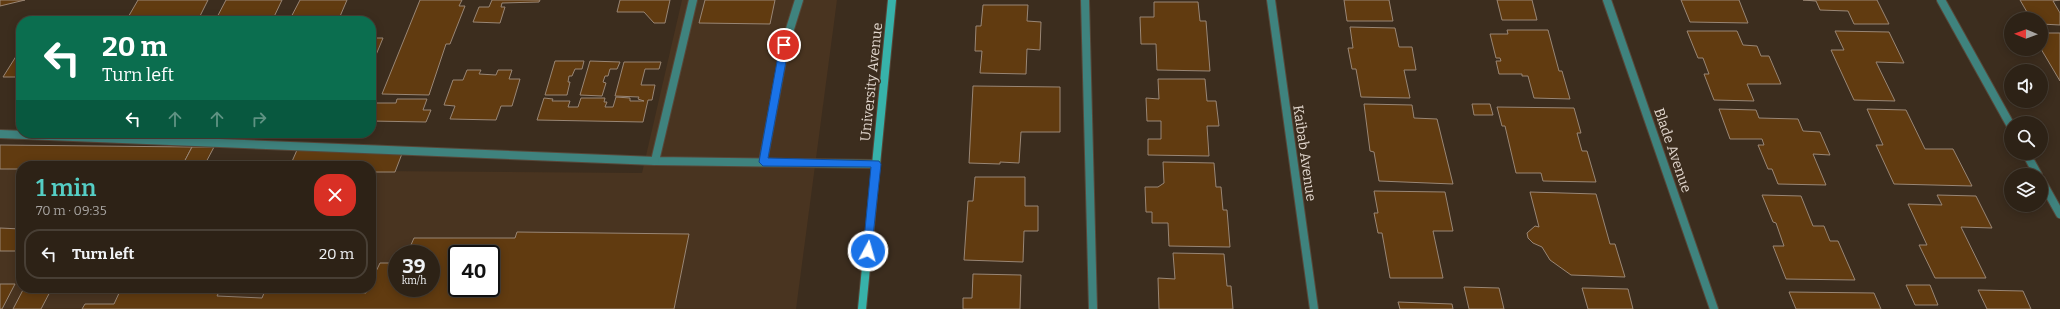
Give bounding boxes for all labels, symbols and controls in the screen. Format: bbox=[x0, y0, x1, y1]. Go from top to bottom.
north arrow bbox=[2004, 12, 2048, 56]
map controls bbox=[2004, 12, 2048, 212]
street label: University Avenue bbox=[857, 22, 886, 142]
pin bbox=[767, 28, 801, 62]
text: 20 m bbox=[102, 30, 167, 63]
icon: left bbox=[36, 32, 88, 84]
icon: arrive bbox=[773, 34, 795, 56]
text: Turn left bbox=[102, 64, 174, 86]
button: sound bbox=[2004, 64, 2048, 108]
street label: Kaibab Avenue bbox=[1289, 104, 1320, 202]
street label: Blade Avenue bbox=[1650, 106, 1695, 195]
icon: left bbox=[122, 108, 144, 130]
icon: ahead bbox=[164, 108, 186, 130]
icon: ahead bbox=[206, 108, 228, 130]
icon: right bbox=[248, 108, 270, 130]
button: search bbox=[2004, 116, 2048, 160]
button: layers bbox=[2004, 168, 2048, 212]
text: 1 min bbox=[36, 174, 96, 202]
button: close bbox=[314, 174, 356, 216]
text: 70 m · 09:35 bbox=[36, 203, 107, 218]
position arrow bbox=[847, 230, 889, 272]
icon: left bbox=[38, 243, 60, 265]
text: Turn left bbox=[72, 245, 134, 263]
text: 20 m bbox=[319, 245, 354, 263]
speed limit sign: 40 bbox=[448, 245, 500, 297]
text: 39 bbox=[402, 254, 426, 278]
text: km/h bbox=[402, 275, 426, 287]

